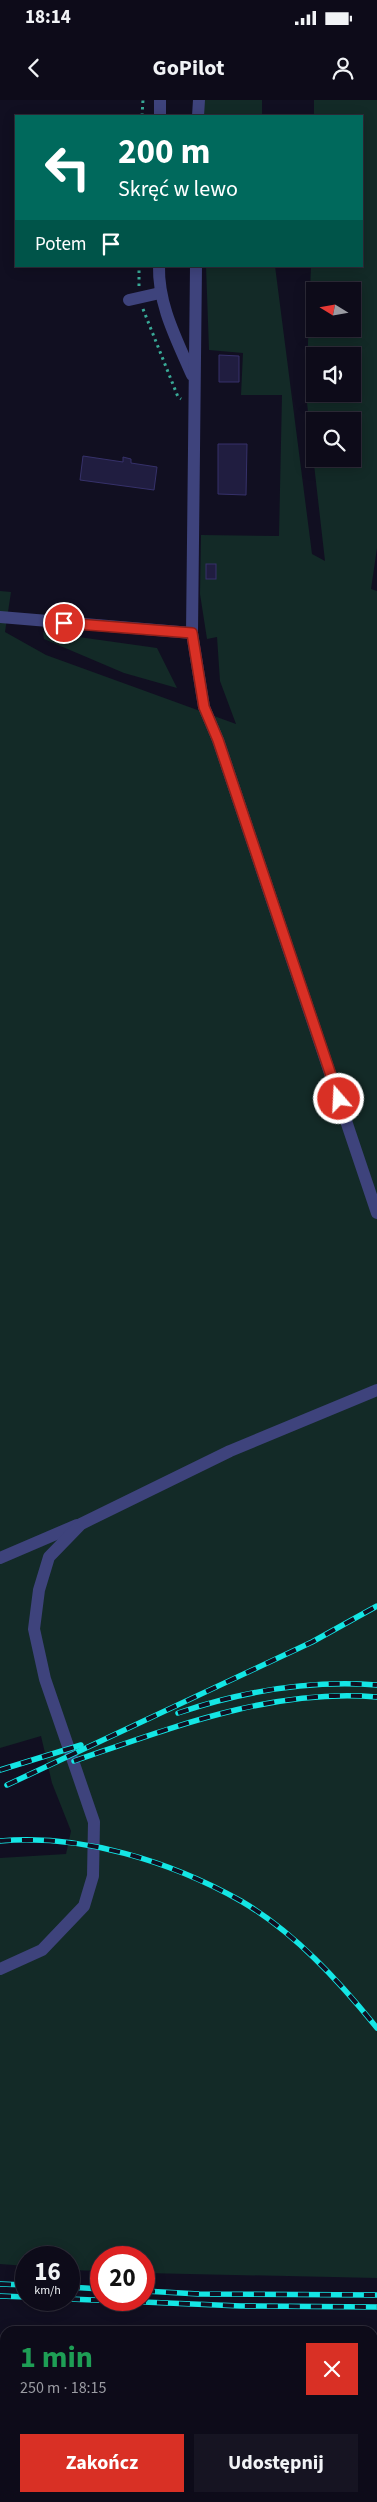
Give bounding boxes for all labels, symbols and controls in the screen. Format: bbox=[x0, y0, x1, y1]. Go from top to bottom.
text: 18:14 bbox=[25, 4, 71, 31]
text: GoPilot bbox=[153, 52, 224, 84]
icon: back bbox=[20, 54, 48, 82]
icon: person bbox=[329, 54, 357, 82]
text: 200 m bbox=[118, 127, 210, 177]
icon: left bbox=[35, 135, 100, 200]
text: Skręć w lewo bbox=[118, 173, 238, 205]
icon: arrive bbox=[97, 230, 125, 258]
text: Potem bbox=[35, 231, 87, 258]
north arrow bbox=[306, 282, 361, 338]
map controls bbox=[306, 282, 361, 467]
button: sound bbox=[306, 347, 361, 402]
button: search bbox=[306, 412, 361, 467]
pin bbox=[43, 602, 85, 644]
icon: arrive bbox=[50, 609, 78, 637]
position arrow bbox=[312, 1072, 364, 1124]
speed limit sign: 20 bbox=[90, 2246, 155, 2311]
text: 16 bbox=[34, 2254, 61, 2290]
text: km/h bbox=[34, 2282, 61, 2299]
text: 1 min bbox=[20, 2336, 93, 2379]
button: close bbox=[306, 2343, 358, 2395]
text: 250 m · 18:15 bbox=[20, 2377, 107, 2399]
button: Zakończ bbox=[20, 2434, 184, 2492]
button: Udostępnij bbox=[194, 2434, 358, 2492]

